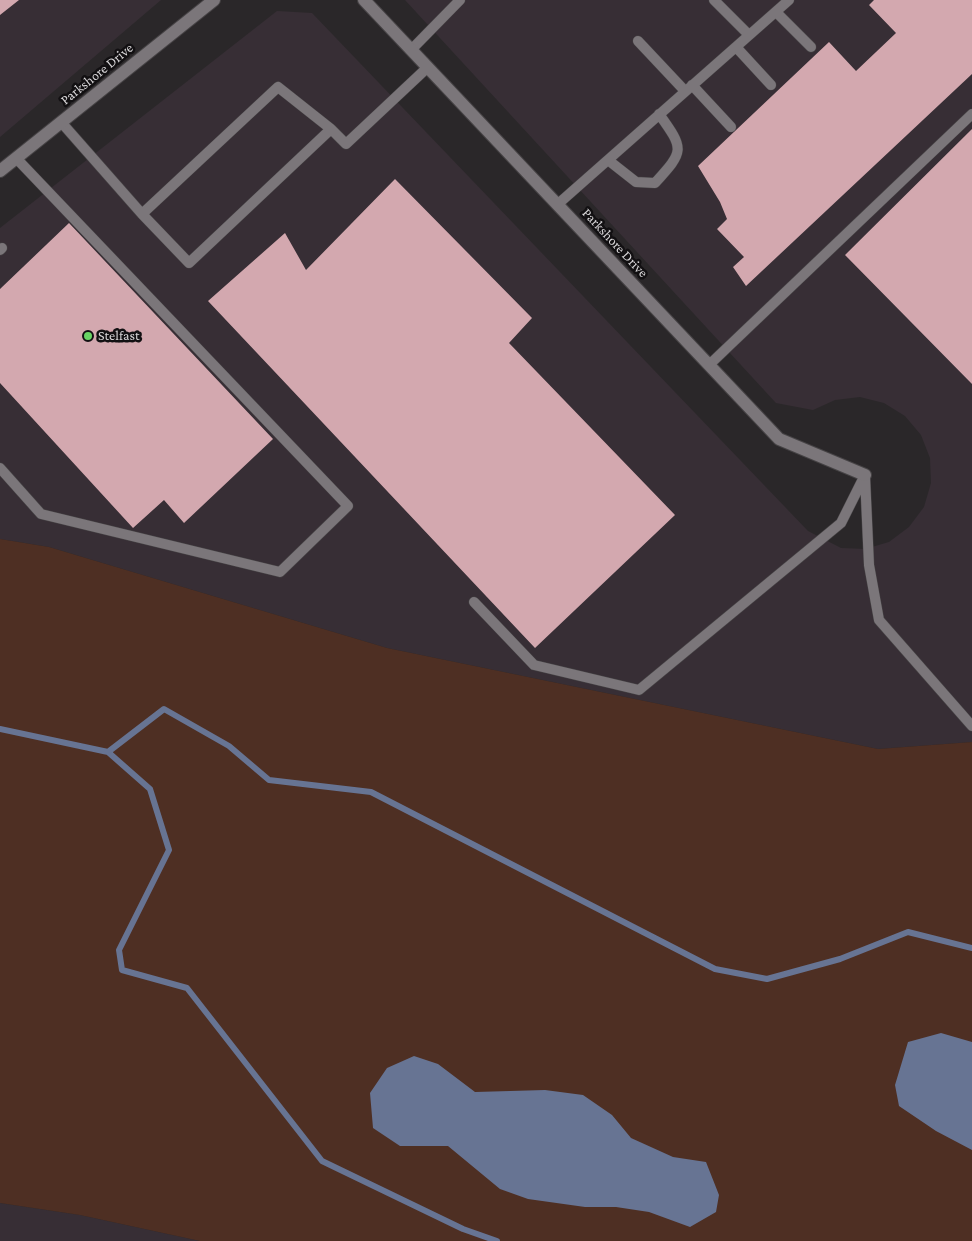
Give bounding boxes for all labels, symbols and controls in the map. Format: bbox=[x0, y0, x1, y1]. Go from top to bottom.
street label: Parkshore Drive bbox=[57, 40, 137, 108]
street label: Parkshore Drive bbox=[579, 205, 651, 281]
place label: Stelfast bbox=[98, 328, 140, 344]
marker: Stelfast bbox=[82, 330, 94, 342]

